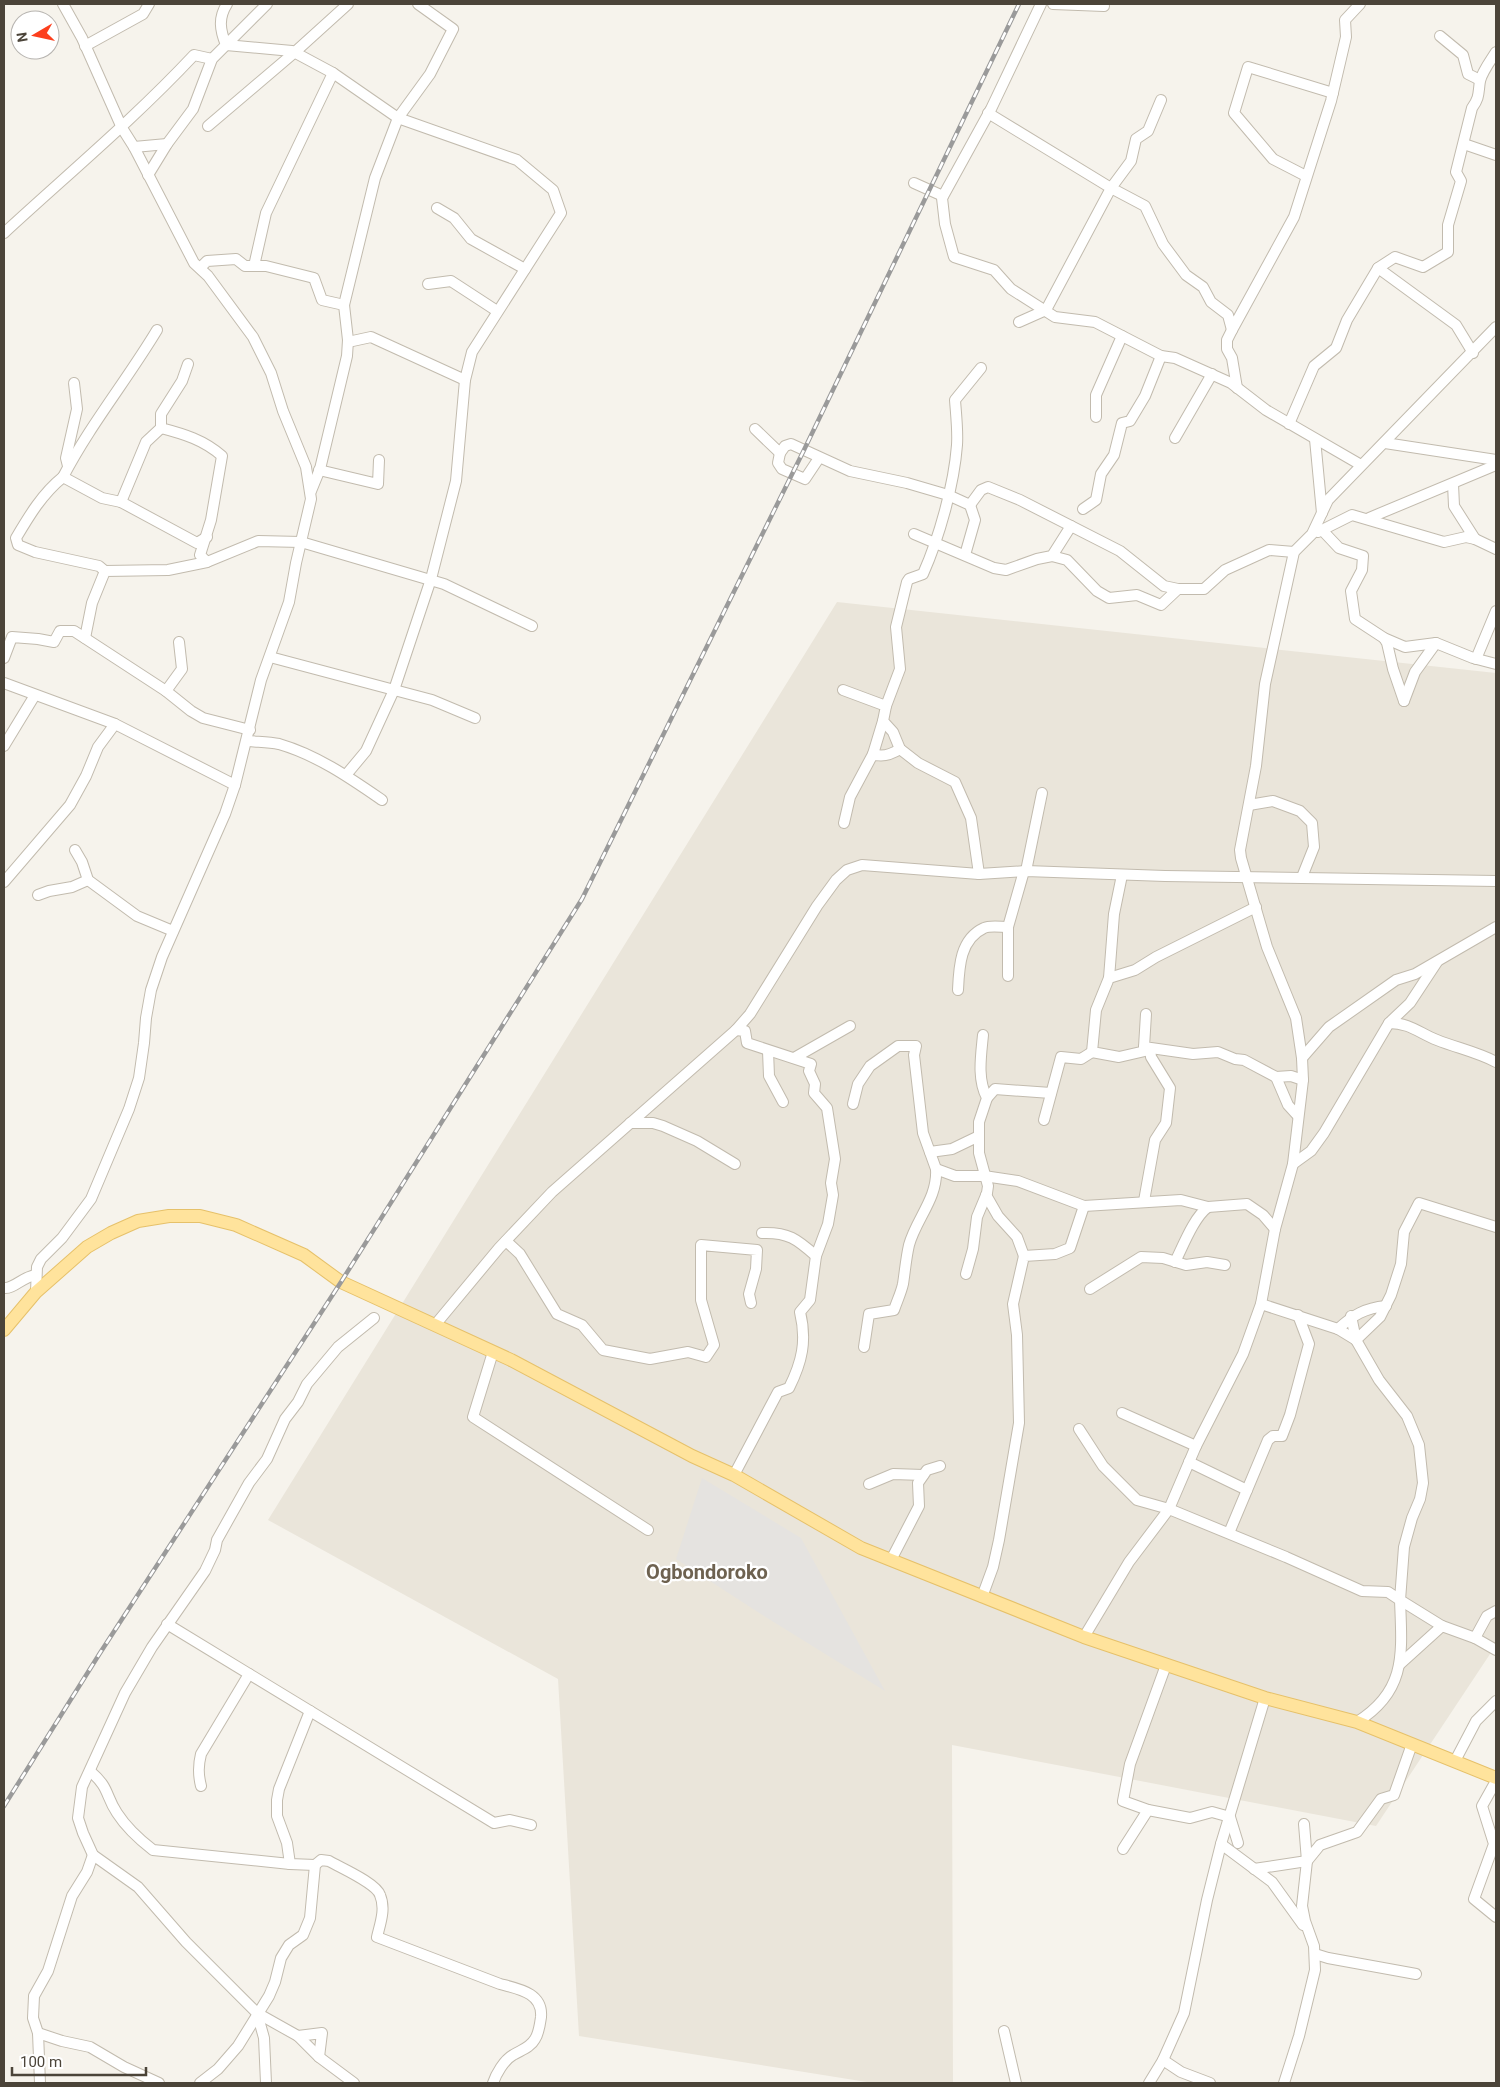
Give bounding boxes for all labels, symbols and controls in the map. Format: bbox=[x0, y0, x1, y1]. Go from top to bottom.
north arrow bbox=[10, 10, 60, 60]
text: N bbox=[13, 31, 31, 43]
district label: Ogbondoroko bbox=[646, 1560, 768, 1584]
scale bar bbox=[12, 2044, 146, 2076]
text: 100 m bbox=[20, 2053, 62, 2071]

